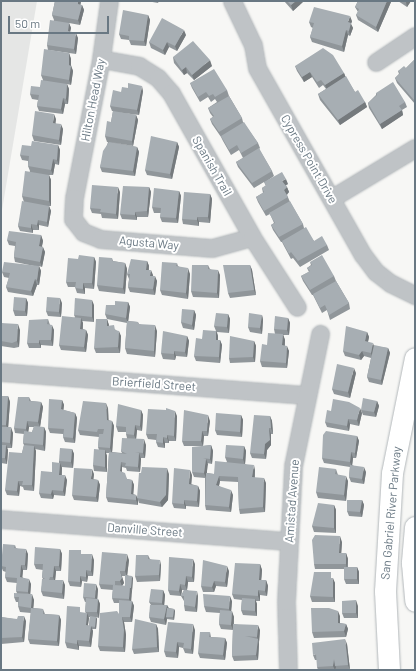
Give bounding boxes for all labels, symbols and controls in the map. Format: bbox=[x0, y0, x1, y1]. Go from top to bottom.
scale bar bbox=[10, 8, 111, 34]
text: 50 m bbox=[15, 16, 40, 30]
street label: Hilton Head Way bbox=[78, 57, 108, 143]
street label: Cypress Point Drive bbox=[278, 112, 340, 206]
street label: Spanish Trail bbox=[189, 134, 235, 198]
street label: Agusta Way bbox=[118, 233, 180, 253]
street label: Brierfield Street bbox=[112, 374, 196, 394]
street label: San Gabriel River Parkway bbox=[378, 446, 404, 580]
street label: Amistad Avenue bbox=[282, 459, 302, 543]
street label: Danville Street bbox=[107, 520, 183, 540]

